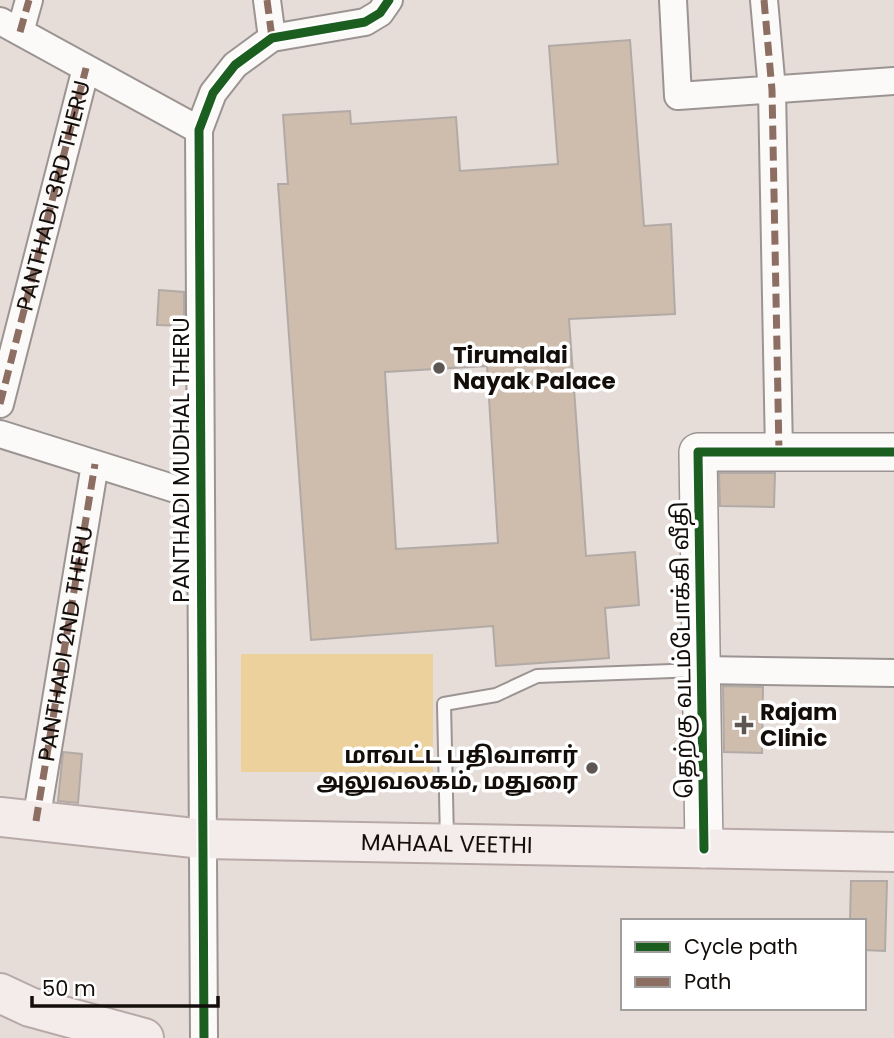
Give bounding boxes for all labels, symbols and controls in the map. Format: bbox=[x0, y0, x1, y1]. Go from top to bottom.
street label: PANTHADI 3RD THERU bbox=[8, 77, 98, 314]
street label: PANTHADI MUDHAL THERU bbox=[165, 317, 197, 603]
place label: Tirumalai Nayak Palace bbox=[453, 339, 616, 397]
marker: Tirumalai Nayak Palace bbox=[431, 360, 447, 376]
street label: தெற்கு வடம்போக்கி வீதி bbox=[663, 501, 701, 799]
street label: PANTHADI 2ND THERU bbox=[30, 523, 101, 764]
place label: Rajam Clinic bbox=[760, 696, 837, 754]
marker: Rajam Clinic bbox=[734, 715, 754, 735]
place label: மாவட்ட பதிவாளர் அலுவலகம், மதுரை bbox=[316, 739, 578, 797]
marker: மாவட்ட பதிவாளர் அலுவலகம், மதுரை bbox=[584, 760, 600, 776]
street label: MAHAAL VEETHI bbox=[361, 826, 533, 861]
legend bbox=[621, 919, 866, 1010]
text: Cycle path bbox=[684, 932, 798, 961]
scale bar bbox=[32, 964, 217, 1008]
text: Path bbox=[684, 967, 731, 996]
text: 50 m bbox=[42, 974, 96, 1003]

